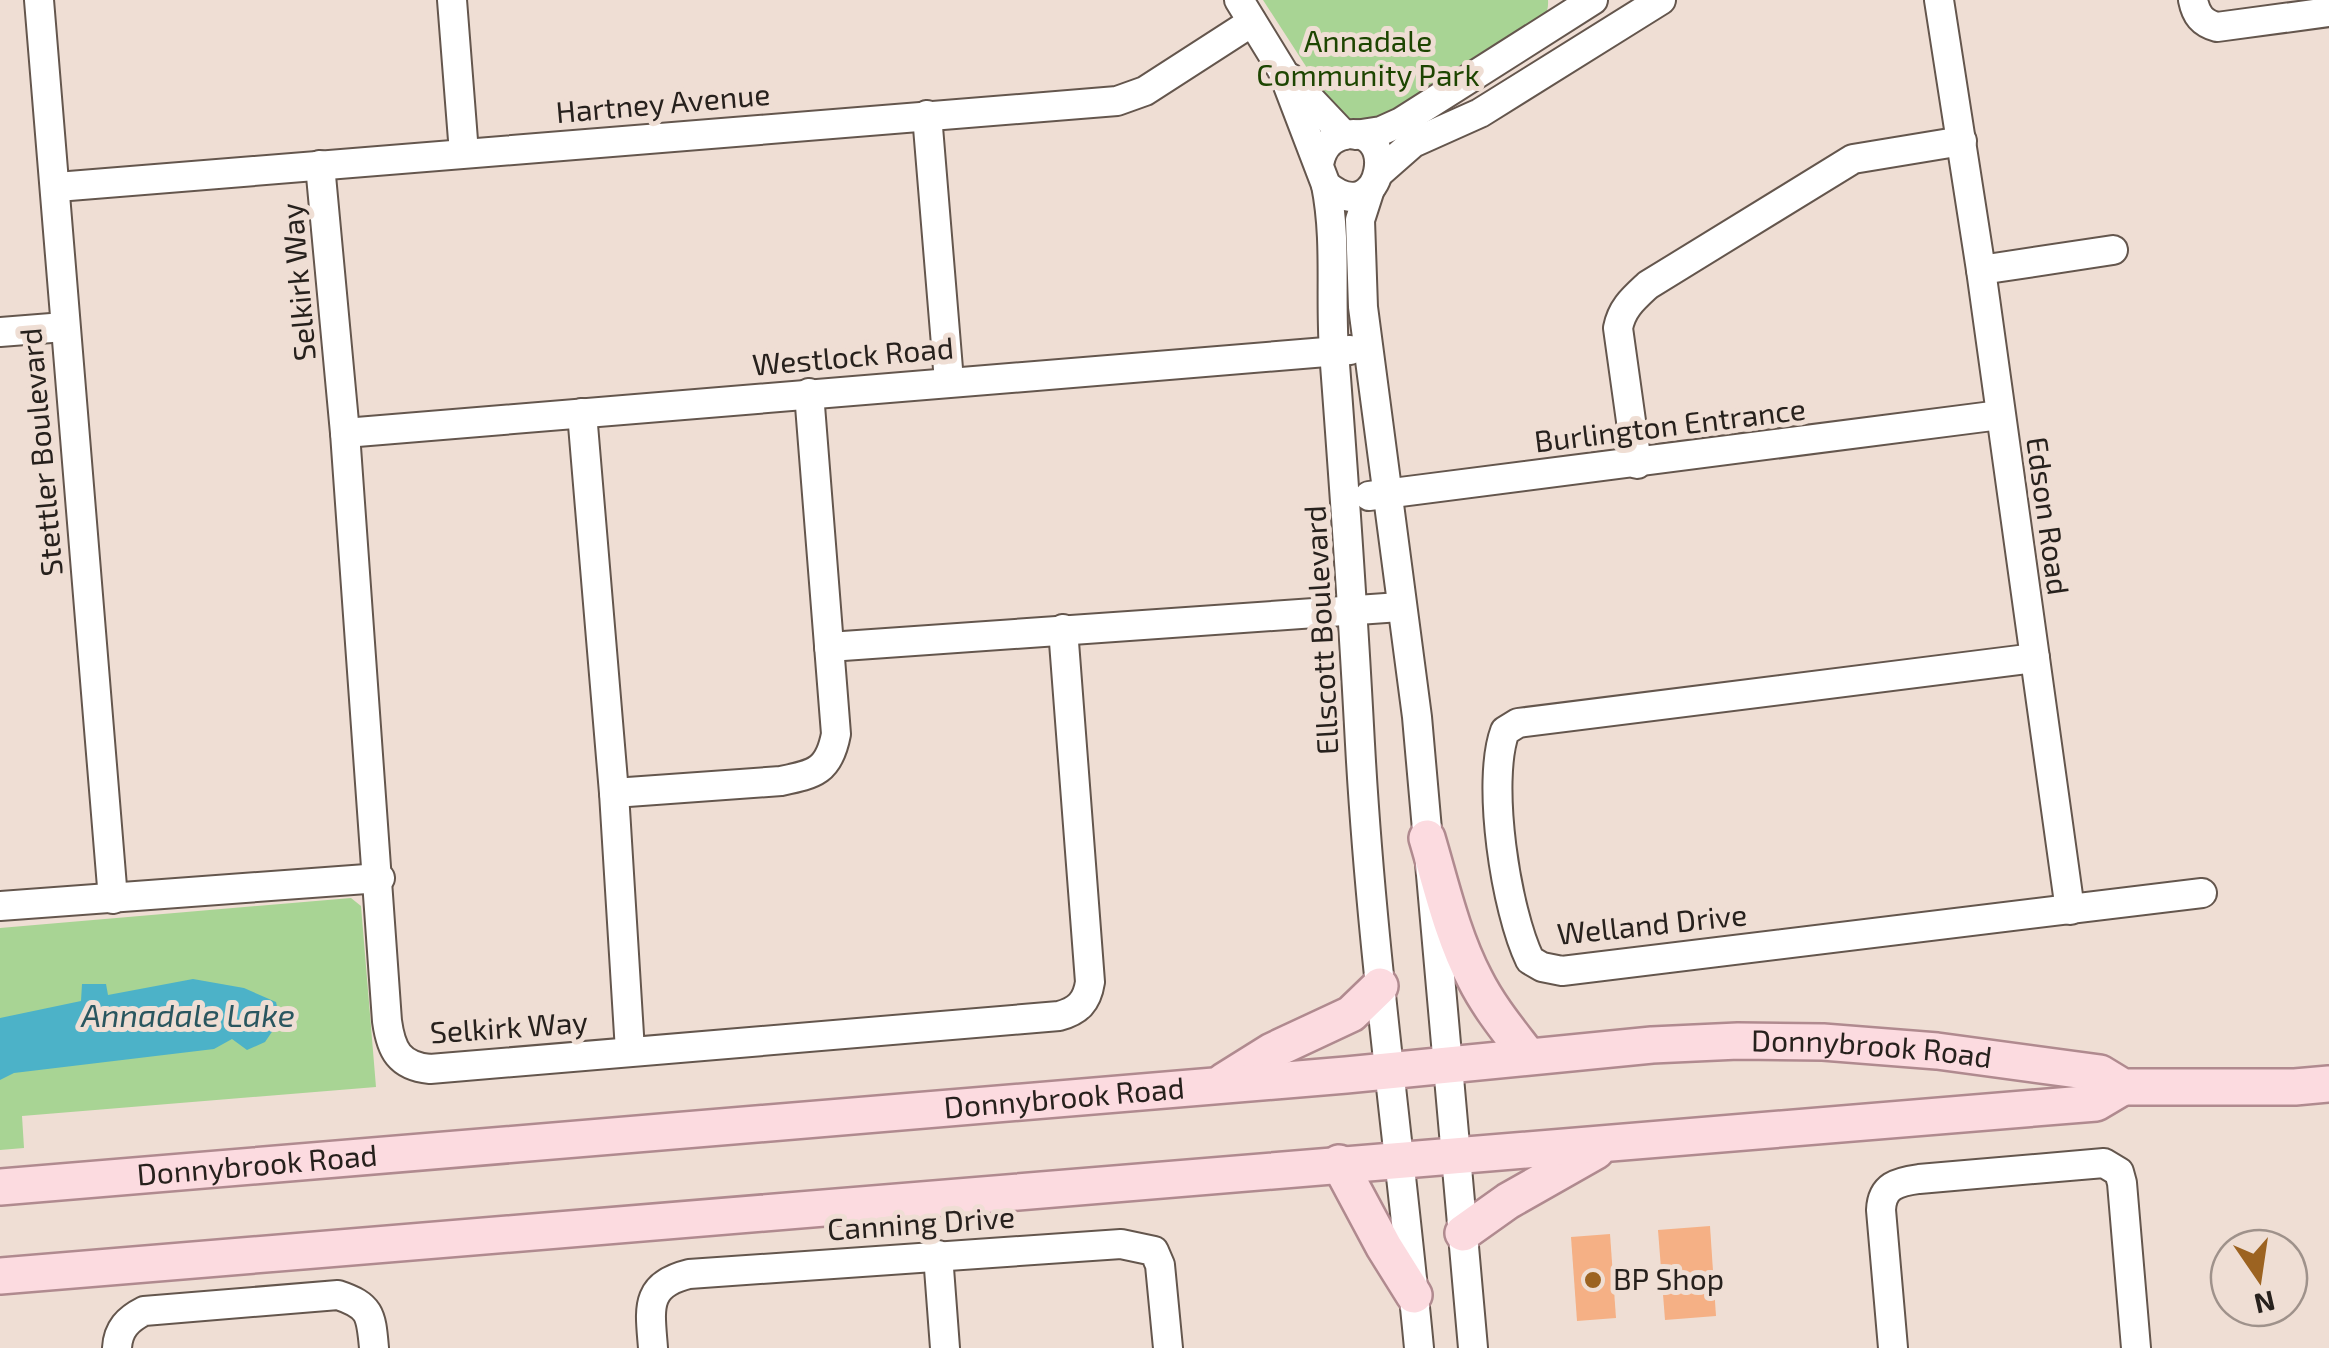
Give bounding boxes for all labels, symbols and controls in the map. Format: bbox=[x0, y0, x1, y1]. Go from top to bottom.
park label: Annadale Community Park bbox=[1256, 22, 1480, 92]
street label: Hartney Avenue bbox=[554, 75, 772, 129]
street label: Selkirk Way bbox=[272, 202, 322, 363]
street label: Stettler Boulevard bbox=[11, 327, 69, 578]
street label: Westlock Road bbox=[751, 328, 955, 382]
street label: Burlington Entrance bbox=[1532, 390, 1807, 459]
street label: Edson Road bbox=[2020, 434, 2078, 597]
street label: Ellscott Boulevard bbox=[1295, 504, 1345, 756]
street label: Welland Drive bbox=[1555, 895, 1749, 951]
water label: Annadale Lake bbox=[80, 995, 295, 1033]
street label: Selkirk Way bbox=[429, 1003, 589, 1049]
street label: Donnybrook Road bbox=[1751, 1021, 1994, 1074]
street label: Donnybrook Road bbox=[942, 1068, 1186, 1124]
street label: Donnybrook Road bbox=[135, 1136, 379, 1192]
street label: Canning Drive bbox=[826, 1197, 1016, 1247]
north arrow bbox=[2209, 1228, 2309, 1328]
place label: BP Shop bbox=[1613, 1260, 1724, 1296]
marker: BP Shop bbox=[1582, 1269, 1604, 1291]
text: N bbox=[2251, 1284, 2279, 1322]

